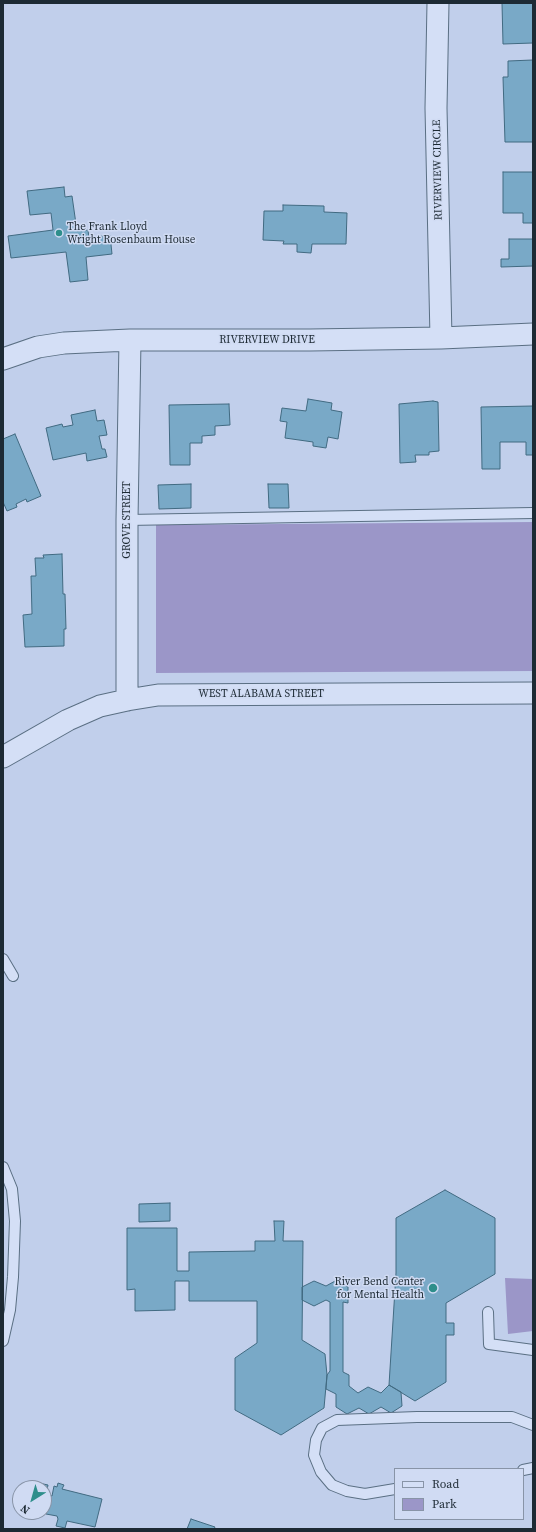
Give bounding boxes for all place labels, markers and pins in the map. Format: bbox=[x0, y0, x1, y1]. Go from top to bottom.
place label: The Frank Lloyd Wright Rosenbaum House bbox=[67, 220, 195, 246]
marker: The Frank Lloyd Wright Rosenbaum House bbox=[54, 228, 64, 238]
place label: River Bend Center for Mental Health bbox=[335, 1275, 424, 1301]
marker: River Bend Center for Mental Health bbox=[427, 1282, 439, 1294]

